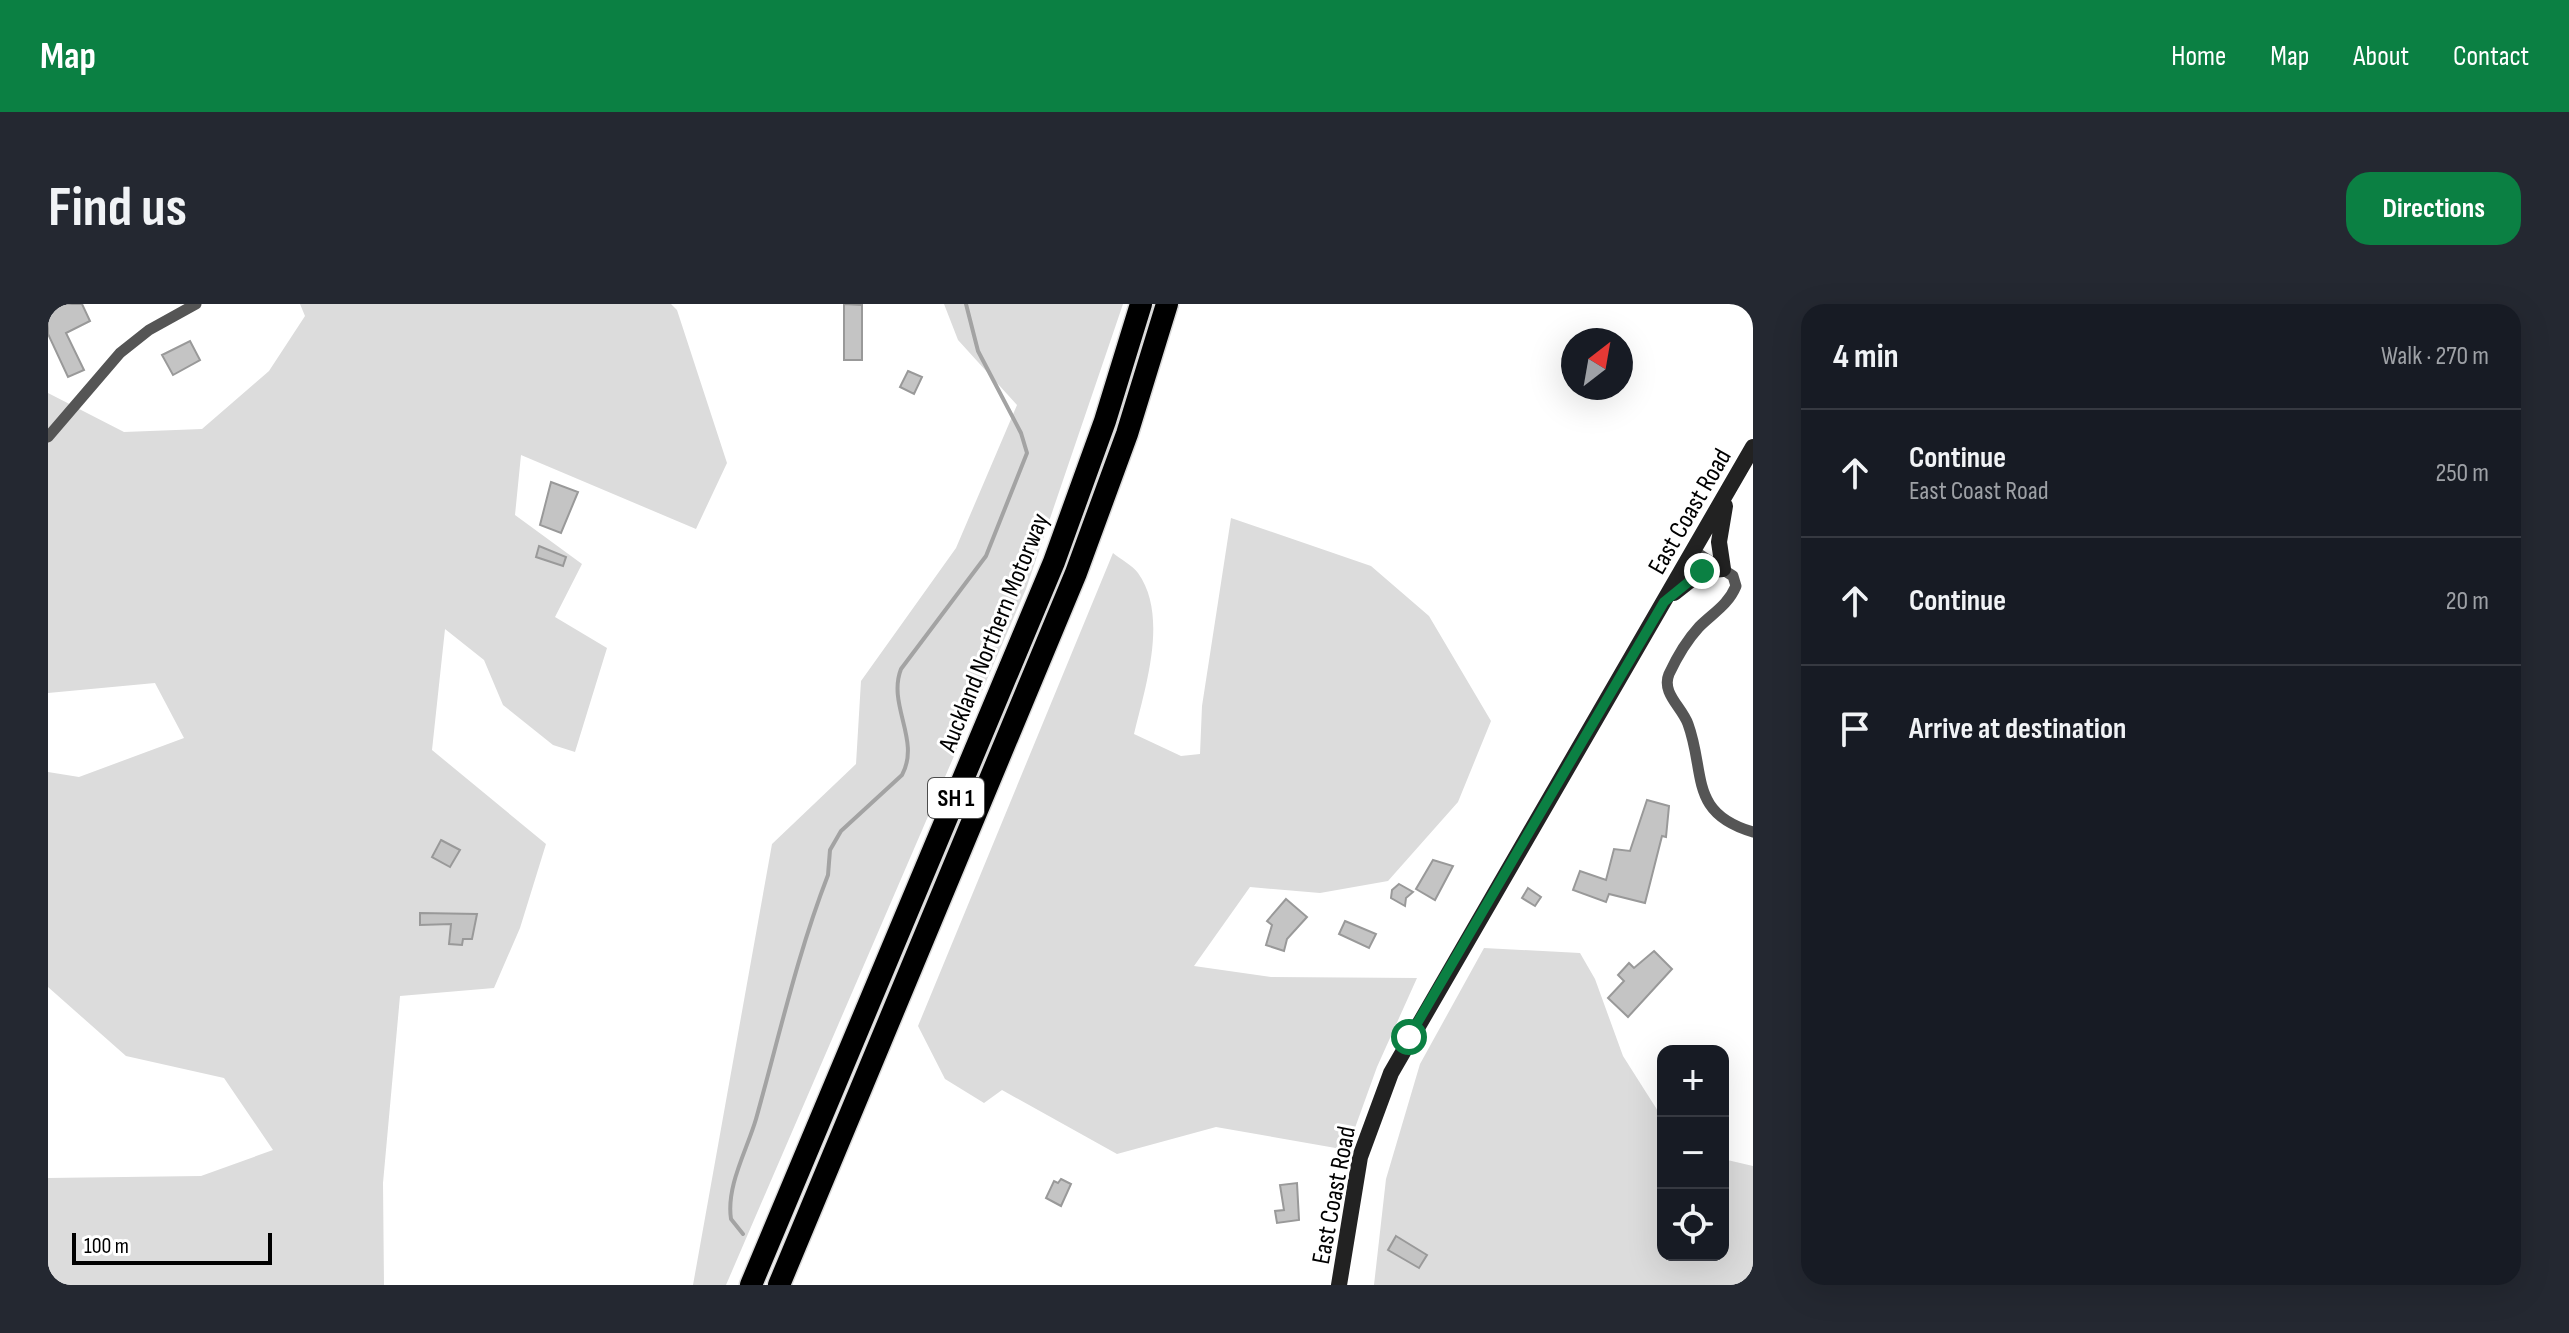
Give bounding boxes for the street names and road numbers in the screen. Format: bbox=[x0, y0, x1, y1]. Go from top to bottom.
street label: East Coast Road bbox=[1642, 444, 1739, 580]
street label: Auckland Northern Motorway bbox=[932, 509, 1056, 757]
road number: SH 1 bbox=[928, 778, 984, 818]
street label: East Coast Road bbox=[1306, 1124, 1363, 1267]

